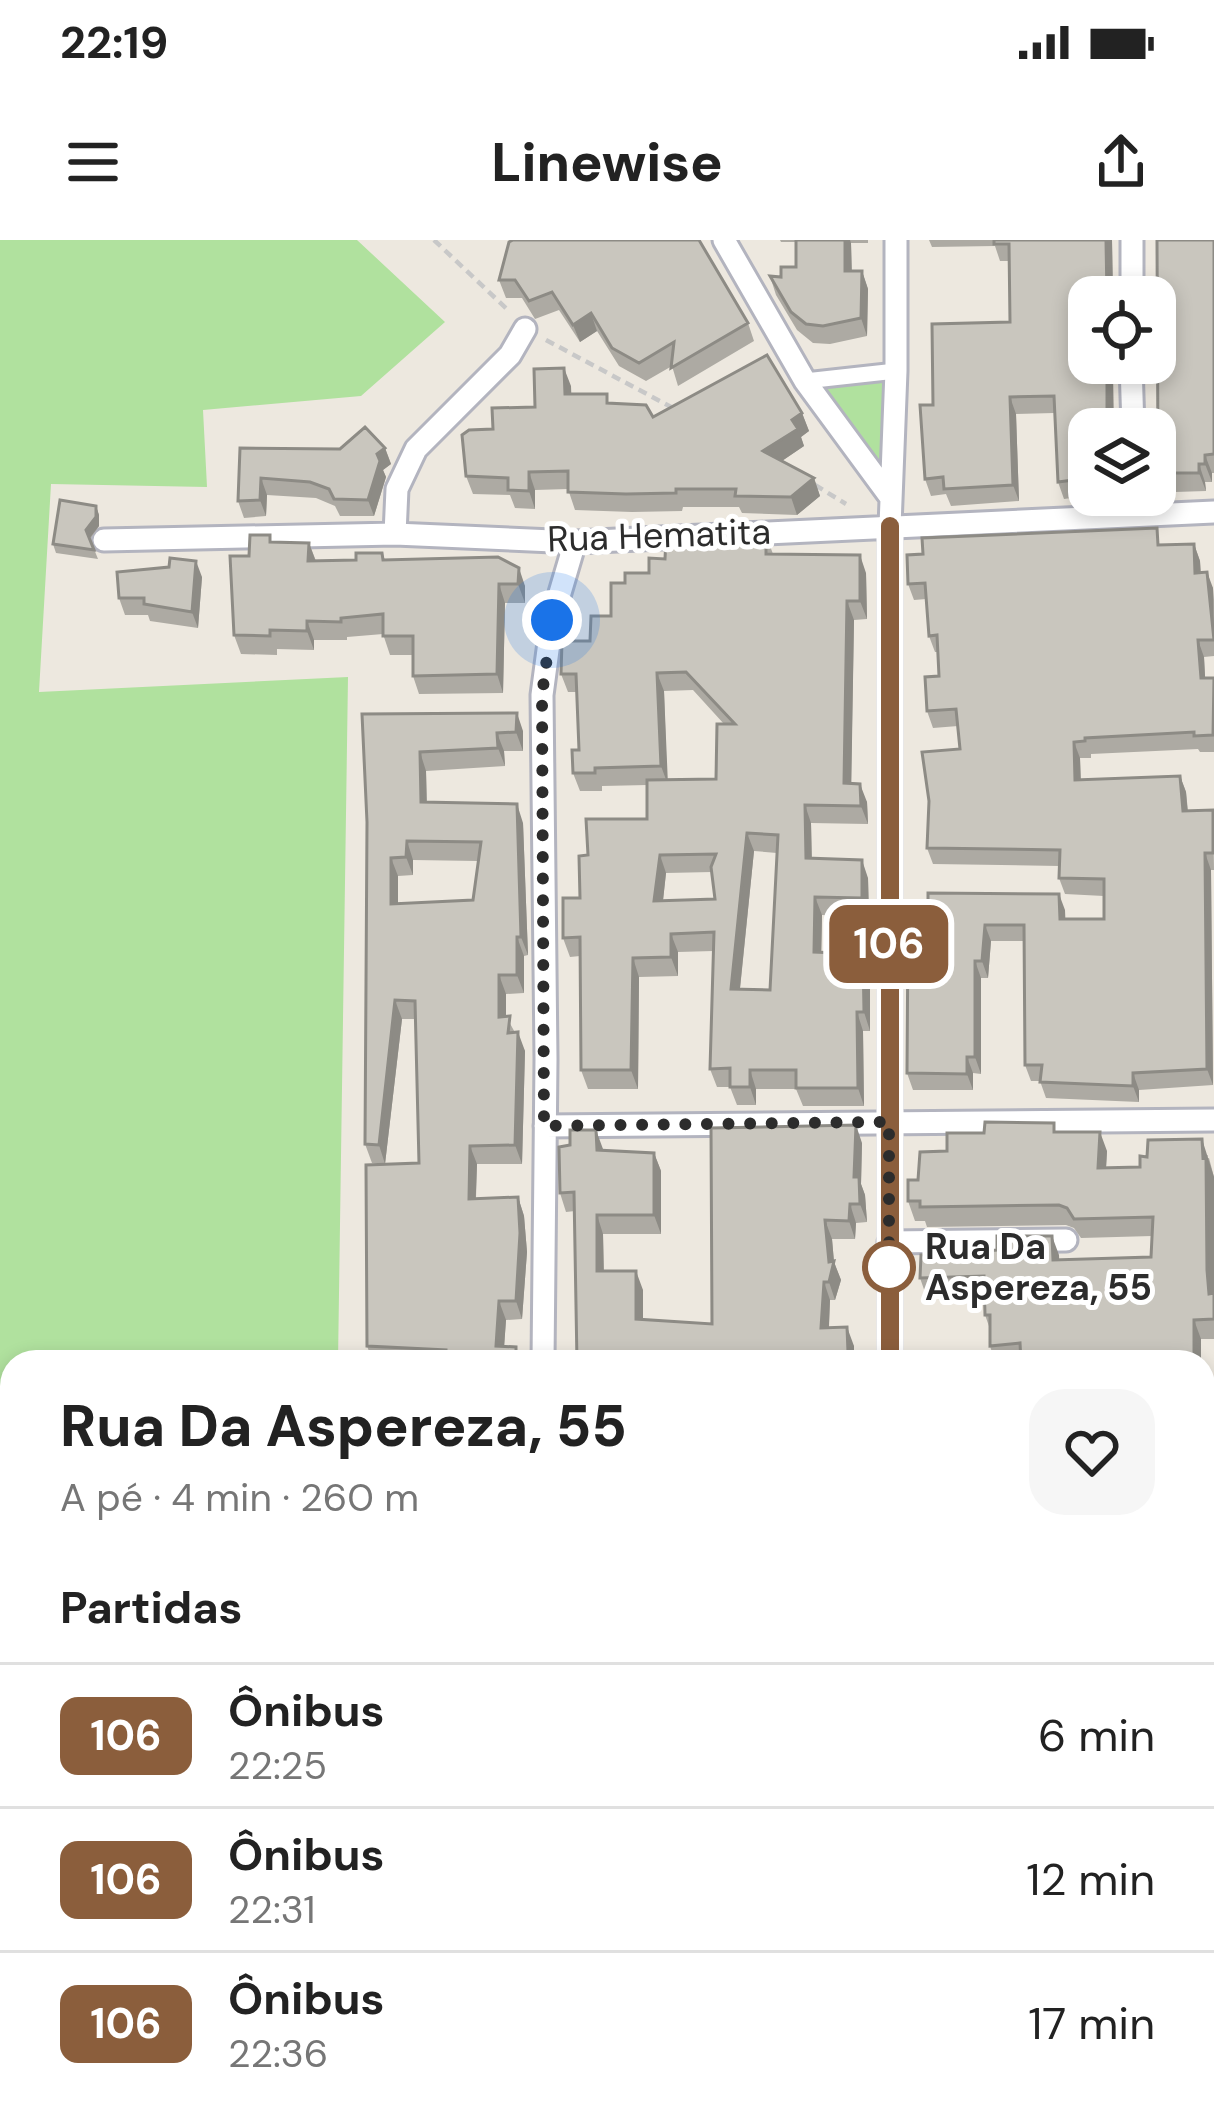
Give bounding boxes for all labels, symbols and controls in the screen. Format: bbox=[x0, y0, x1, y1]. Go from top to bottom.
text: 22:19 bbox=[60, 13, 168, 72]
text: Linewise bbox=[491, 127, 723, 198]
icon: menu bbox=[60, 129, 126, 195]
icon: share bbox=[1088, 129, 1154, 195]
map controls bbox=[1068, 276, 1176, 516]
button: locate bbox=[1068, 276, 1176, 384]
button: layers bbox=[1068, 408, 1176, 516]
street label: Rua Hematita bbox=[546, 508, 772, 562]
your location bbox=[522, 590, 582, 650]
line badge: 106 bbox=[820, 905, 958, 983]
text: 106 bbox=[853, 916, 925, 971]
place label: Rua Da Aspereza, 55 bbox=[925, 1223, 1152, 1311]
marker: Rua Da Aspereza, 55 bbox=[864, 1242, 914, 1292]
text: Rua Da Aspereza, 55 bbox=[60, 1389, 627, 1464]
button: heart bbox=[1029, 1389, 1155, 1515]
text: A pé · 4 min · 260 m bbox=[60, 1472, 419, 1523]
text: Partidas bbox=[60, 1578, 243, 1637]
text: Ônibus bbox=[228, 1681, 385, 1740]
text: 6 min bbox=[1038, 1706, 1155, 1765]
text: 106 bbox=[90, 1708, 162, 1763]
text: 22:25 bbox=[228, 1740, 327, 1791]
text: Ônibus bbox=[228, 1825, 385, 1884]
text: 12 min bbox=[1026, 1850, 1155, 1909]
text: 106 bbox=[90, 1852, 162, 1907]
text: 22:31 bbox=[228, 1884, 315, 1935]
text: Ônibus bbox=[228, 1969, 385, 2028]
text: 17 min bbox=[1028, 1994, 1155, 2053]
text: 106 bbox=[90, 1996, 162, 2051]
text: 22:36 bbox=[228, 2028, 328, 2079]

